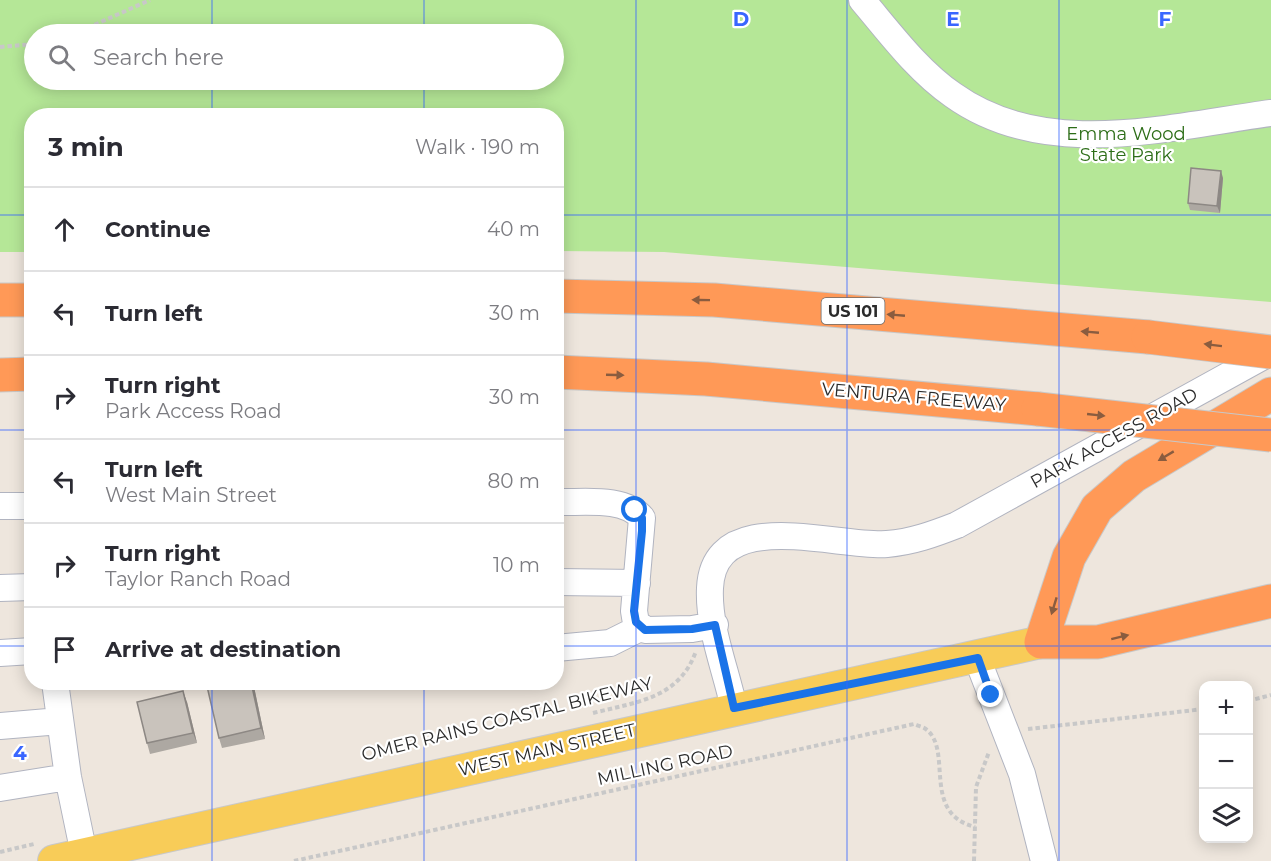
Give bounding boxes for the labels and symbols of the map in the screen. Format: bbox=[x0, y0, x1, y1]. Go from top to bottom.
text: D bbox=[733, 7, 749, 31]
text: E bbox=[946, 7, 960, 31]
text: F bbox=[1159, 7, 1172, 31]
park label: Emma Wood State Park bbox=[1066, 123, 1186, 166]
one-way arrow bbox=[692, 295, 711, 304]
road number: US 101 bbox=[822, 298, 884, 324]
one-way arrow bbox=[886, 310, 905, 319]
one-way arrow bbox=[1080, 327, 1099, 337]
one-way arrow bbox=[1203, 340, 1222, 350]
one-way arrow bbox=[605, 370, 624, 379]
street label: VENTURA FREEWAY bbox=[821, 378, 1008, 416]
street label: PARK ACCESS ROAD bbox=[1027, 383, 1201, 493]
one-way arrow bbox=[1087, 410, 1106, 420]
one-way arrow bbox=[1157, 451, 1174, 461]
route start bbox=[621, 496, 647, 522]
one-way arrow bbox=[1049, 598, 1058, 616]
one-way arrow bbox=[1111, 631, 1130, 641]
street label: OMER RAINS COASTAL BIKEWAY bbox=[359, 672, 655, 766]
route end bbox=[977, 681, 1003, 707]
street label: WEST MAIN STREET bbox=[456, 719, 638, 781]
street label: MILLING ROAD bbox=[595, 740, 735, 790]
text: 4 bbox=[13, 741, 27, 765]

